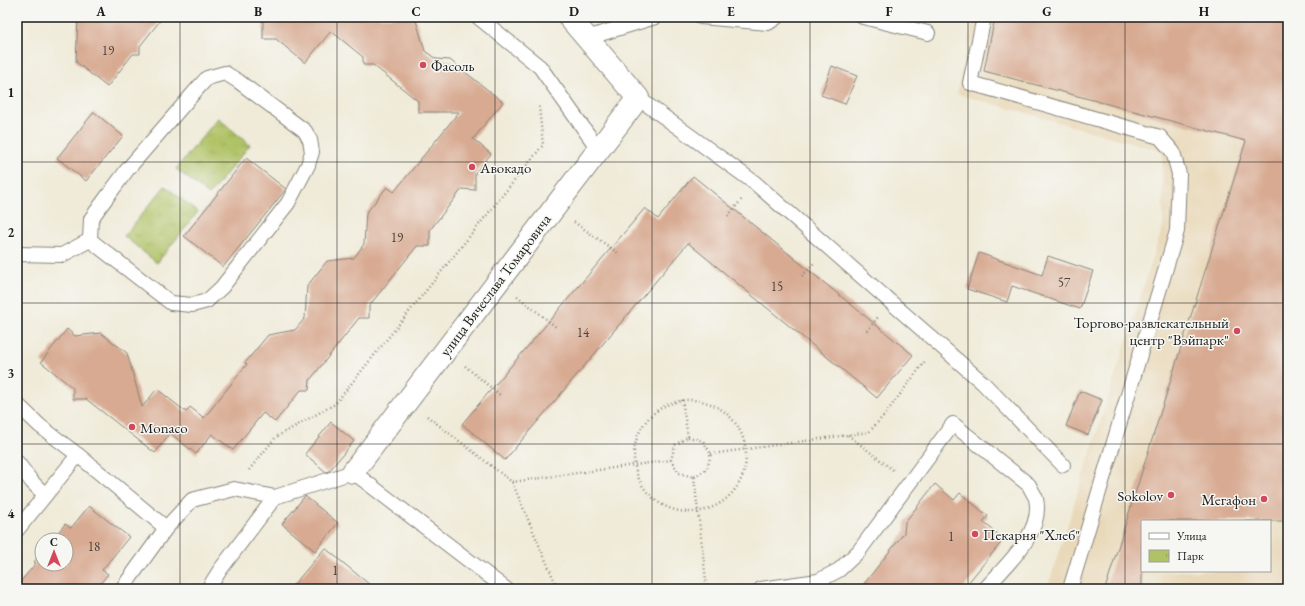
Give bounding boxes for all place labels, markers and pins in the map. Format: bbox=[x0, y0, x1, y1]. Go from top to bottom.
place label: Фасоль bbox=[431, 56, 475, 75]
marker: Фасоль bbox=[418, 60, 428, 70]
place label: Авокадо bbox=[479, 158, 531, 177]
marker: Авокадо bbox=[467, 162, 477, 172]
place label: Торгово-развлекательный центр "Вэйпарк" bbox=[1074, 313, 1229, 349]
marker: Торгово-развлекательный центр "Вэйпарк" bbox=[1232, 326, 1242, 336]
place label: Monaco bbox=[140, 418, 188, 437]
marker: Monaco bbox=[127, 422, 137, 432]
place label: Sokolov bbox=[1117, 486, 1163, 505]
marker: Sokolov bbox=[1166, 490, 1176, 500]
place label: Мегафон bbox=[1202, 490, 1256, 509]
marker: Мегафон bbox=[1259, 494, 1269, 504]
place label: Пекарня "Хлеб" bbox=[983, 525, 1080, 544]
marker: Пекарня "Хлеб" bbox=[970, 529, 980, 539]

